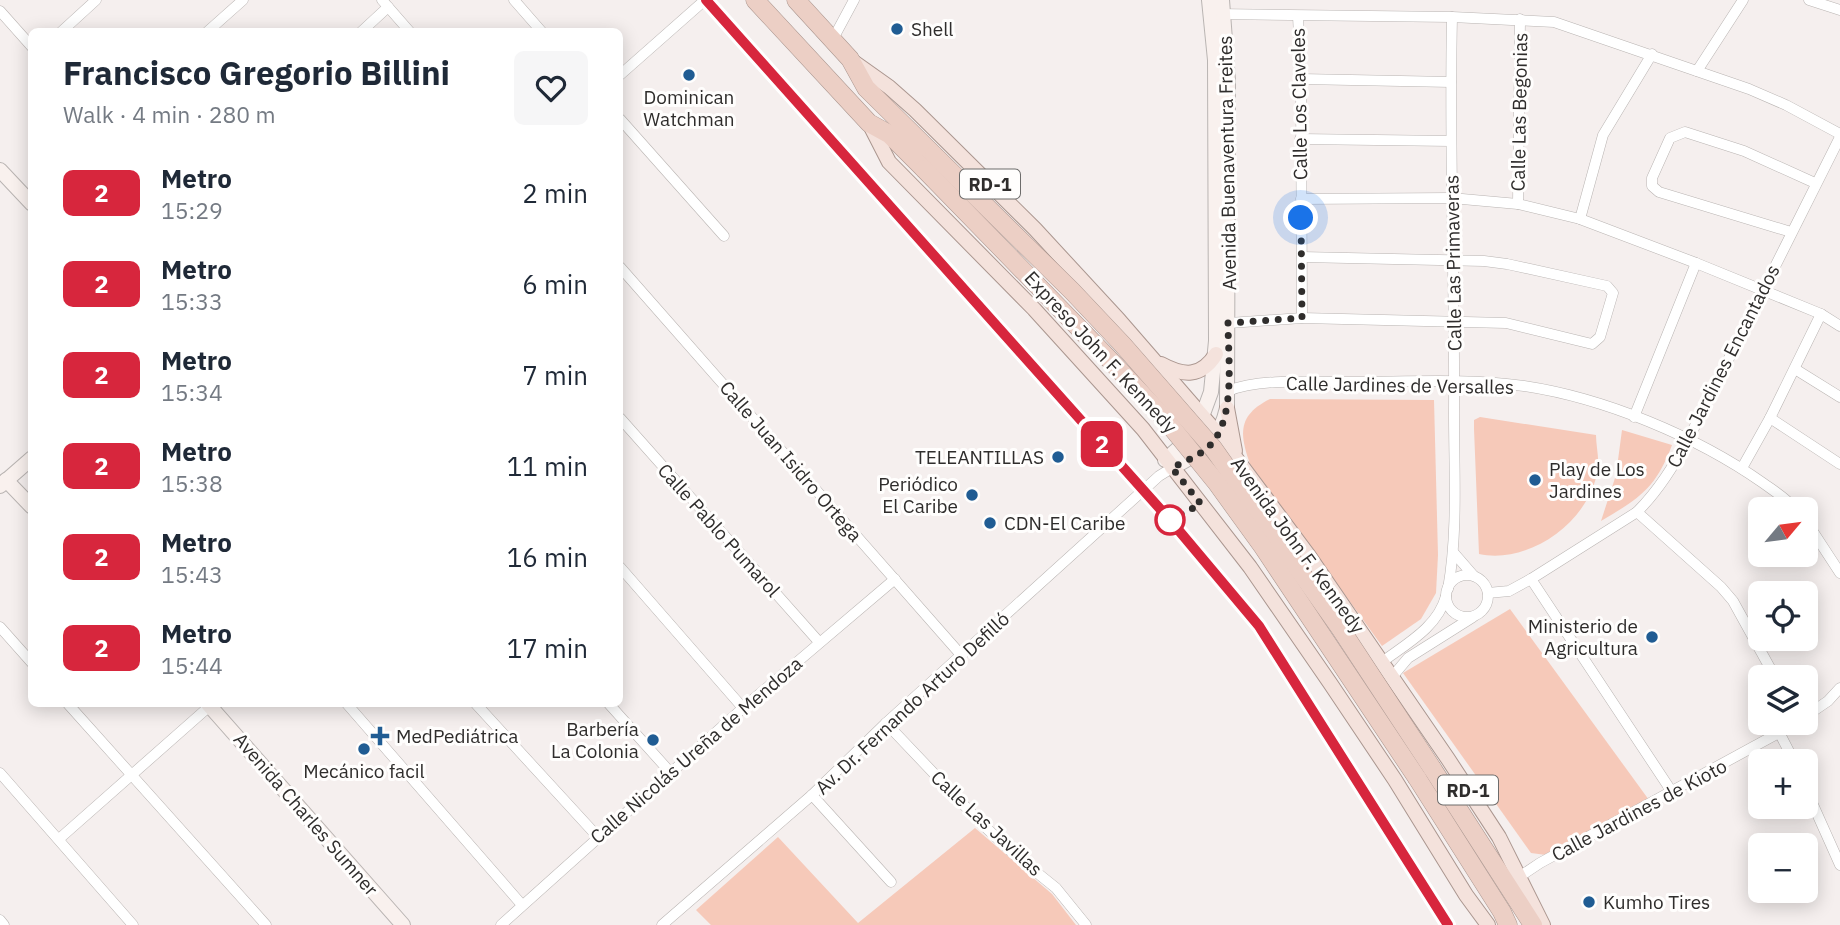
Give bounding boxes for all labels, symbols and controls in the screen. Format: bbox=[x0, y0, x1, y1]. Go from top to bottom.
place label: Shell bbox=[911, 17, 954, 41]
marker: Shell bbox=[889, 21, 905, 37]
street label: Calle Los Claveles bbox=[1286, 28, 1312, 180]
street label: Calle Las Begonias bbox=[1506, 32, 1532, 192]
street label: Avenida Buenaventura Freites bbox=[1213, 35, 1241, 291]
text: Francisco Gregorio Billini bbox=[63, 51, 450, 94]
button: heart bbox=[514, 51, 588, 125]
marker: Dominican Watchman bbox=[681, 67, 697, 83]
place label: Dominican Watchman bbox=[643, 85, 735, 131]
text: Walk · 4 min · 280 m bbox=[63, 99, 276, 129]
text: Metro bbox=[161, 161, 232, 195]
road number: RD-1 bbox=[960, 169, 1020, 198]
street label: Calle Las Primaveras bbox=[1439, 175, 1467, 351]
text: 2 min bbox=[522, 176, 588, 210]
text: 2 bbox=[94, 177, 109, 209]
text: 15:29 bbox=[161, 195, 223, 225]
your location bbox=[1283, 200, 1318, 235]
text: Metro bbox=[161, 252, 232, 286]
street label: Calle Jardines Encantados bbox=[1661, 260, 1785, 472]
street label: Expreso John F. Kennedy bbox=[1020, 266, 1183, 438]
text: 6 min bbox=[522, 267, 588, 301]
text: 2 bbox=[94, 268, 109, 300]
text: 15:33 bbox=[161, 286, 223, 316]
text: Metro bbox=[161, 343, 232, 377]
text: 7 min bbox=[522, 358, 588, 392]
text: 2 bbox=[94, 359, 109, 391]
street label: Calle Jardines de Versalles bbox=[1286, 371, 1514, 399]
street label: Calle Juan Isidro Ortega bbox=[715, 376, 867, 546]
text: 15:34 bbox=[161, 377, 223, 407]
line badge: 2 bbox=[1079, 421, 1125, 467]
text: 2 bbox=[1095, 428, 1109, 460]
text: Metro bbox=[161, 434, 232, 468]
place label: TELEANTILLAS bbox=[915, 445, 1044, 469]
text: 11 min bbox=[507, 449, 588, 483]
marker: TELEANTILLAS bbox=[1050, 449, 1066, 465]
text: 2 bbox=[94, 450, 109, 482]
street label: Avenida John F. Kennedy bbox=[1226, 452, 1370, 638]
place label: Play de Los Jardines bbox=[1549, 457, 1645, 503]
street label: Calle Pablo Pumarol bbox=[653, 458, 785, 602]
text: 15:38 bbox=[161, 468, 223, 498]
place label: Periódico El Caribe bbox=[878, 472, 958, 518]
marker: Play de Los Jardines bbox=[1527, 472, 1543, 488]
marker: Periódico El Caribe bbox=[964, 487, 980, 503]
north arrow bbox=[1748, 497, 1818, 567]
map controls bbox=[1748, 497, 1818, 903]
unlabelled marker bbox=[1155, 505, 1185, 535]
place label: CDN-El Caribe bbox=[1004, 511, 1125, 535]
marker: CDN-El Caribe bbox=[982, 515, 998, 531]
text: Metro bbox=[161, 525, 232, 559]
text: 16 min bbox=[507, 540, 588, 574]
text: 2 bbox=[94, 541, 109, 573]
text: 15:43 bbox=[161, 559, 223, 589]
button: locate bbox=[1748, 581, 1818, 651]
street label: Av. Dr. Fernando Arturo Defilló bbox=[810, 607, 1014, 799]
place label: Ministerio de Agricultura bbox=[1528, 614, 1638, 660]
text: Metro bbox=[161, 616, 232, 650]
marker: Ministerio de Agricultura bbox=[1644, 629, 1660, 645]
text: 17 min bbox=[507, 631, 588, 665]
text: 2 bbox=[94, 632, 109, 664]
text: 15:44 bbox=[161, 650, 223, 680]
street label: Calle Nicolás Ureña de Mendoza bbox=[585, 651, 807, 849]
button: layers bbox=[1748, 665, 1818, 735]
place label: Barbería La Colonia bbox=[551, 717, 639, 763]
place label: MedPediátrica bbox=[396, 724, 518, 748]
marker: MedPediátrica bbox=[370, 726, 390, 746]
street label: Avenida Charles Sumner bbox=[229, 728, 383, 900]
marker: Barbería La Colonia bbox=[645, 732, 661, 748]
marker: Mecánico facil bbox=[356, 741, 372, 757]
button: + bbox=[1748, 749, 1818, 819]
street label: Calle Jardines de Kioto bbox=[1547, 754, 1731, 866]
place label: Mecánico facil bbox=[303, 759, 425, 783]
street label: Calle Las Javillas bbox=[926, 765, 1048, 881]
road number: RD-1 bbox=[1438, 776, 1498, 804]
button: − bbox=[1748, 833, 1818, 903]
place label: Kumho Tires bbox=[1603, 890, 1710, 914]
marker: Kumho Tires bbox=[1581, 894, 1597, 910]

